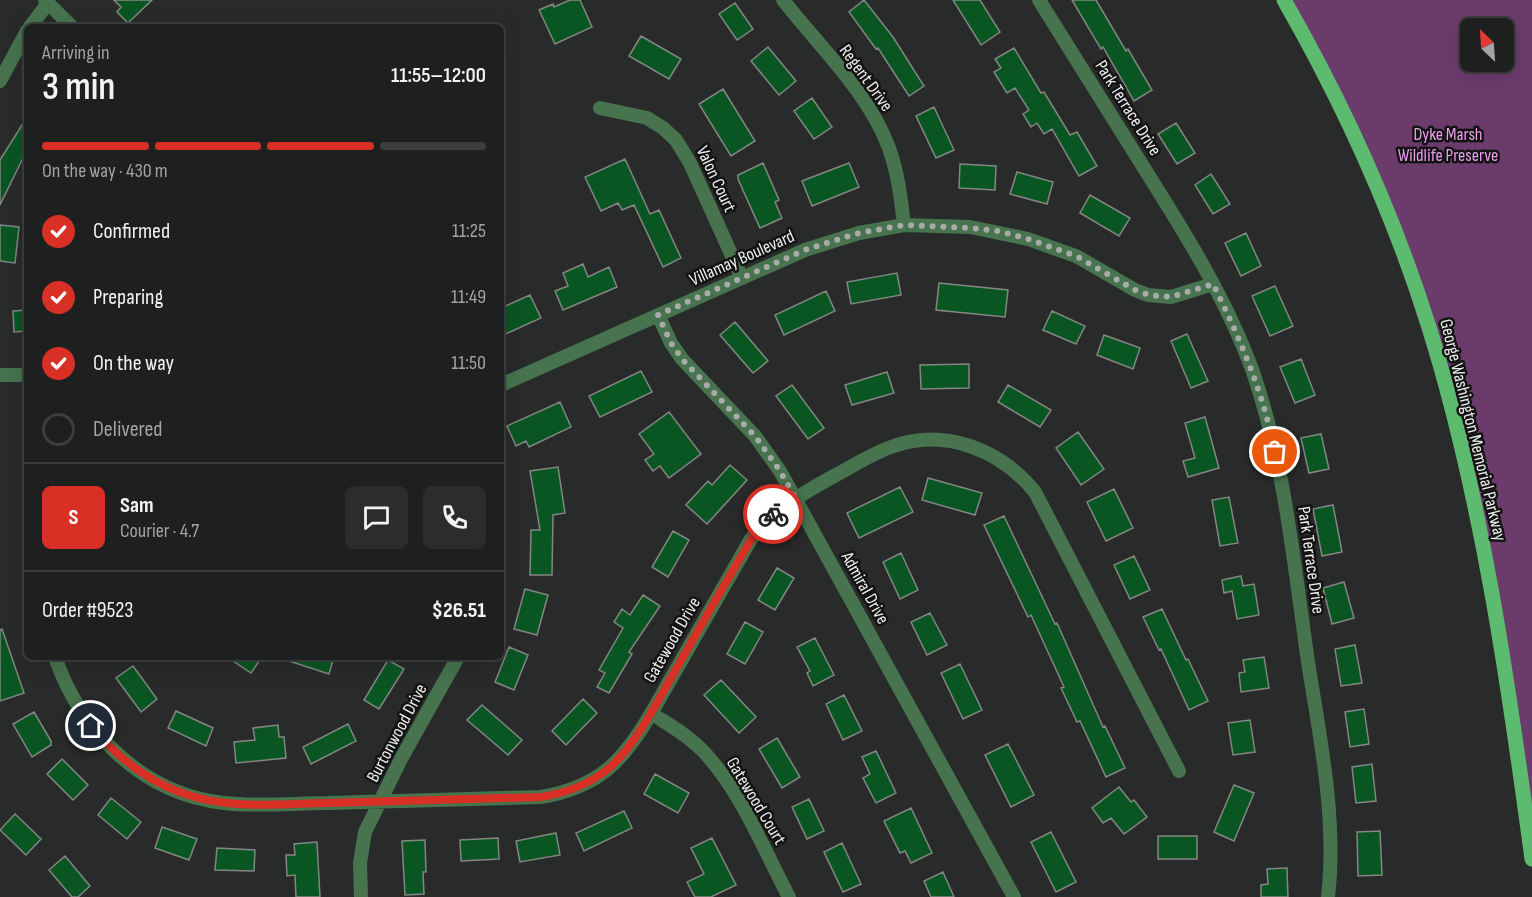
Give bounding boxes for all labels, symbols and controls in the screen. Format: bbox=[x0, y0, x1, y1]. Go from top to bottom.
north arrow bbox=[1460, 18, 1514, 72]
map controls bbox=[1460, 18, 1514, 72]
text: Arriving in bbox=[42, 41, 110, 65]
street label: Regent Drive bbox=[835, 41, 897, 115]
street label: Park Terrace Drive bbox=[1090, 57, 1166, 159]
text: 11:55–12:00 bbox=[391, 62, 486, 89]
text: 3 min bbox=[42, 64, 115, 111]
park label: Dyke Marsh Wildlife Preserve bbox=[1398, 124, 1498, 166]
street label: Valon Court bbox=[692, 143, 741, 216]
text: On the way · 430 m bbox=[42, 159, 168, 183]
icon: check bbox=[42, 215, 75, 248]
text: Confirmed bbox=[93, 218, 170, 245]
text: 11:25 bbox=[452, 219, 486, 243]
street label: Villamay Boulevard bbox=[686, 225, 798, 291]
icon: check bbox=[42, 281, 75, 314]
text: Preparing bbox=[93, 284, 163, 311]
text: 11:49 bbox=[451, 285, 486, 309]
street label: George Washington Memorial Parkway bbox=[1435, 317, 1511, 543]
icon: check bbox=[42, 347, 75, 380]
text: On the way bbox=[93, 350, 174, 377]
text: 11:50 bbox=[451, 351, 486, 375]
text: Delivered bbox=[93, 416, 162, 443]
pin bbox=[1249, 426, 1300, 477]
icon: bag bbox=[1258, 435, 1291, 468]
courier bbox=[743, 484, 803, 544]
button: chat bbox=[345, 486, 408, 549]
button: phone bbox=[423, 486, 486, 549]
text: Sam bbox=[120, 492, 154, 519]
icon: bike bbox=[757, 498, 790, 531]
text: S bbox=[69, 504, 78, 531]
street label: Park Terrace Drive bbox=[1293, 505, 1329, 615]
text: Courier · 4.7 bbox=[120, 519, 199, 543]
street label: Admiral Drive bbox=[836, 547, 893, 628]
street label: Gatewood Drive bbox=[639, 594, 705, 686]
text: Order #9523 bbox=[42, 597, 134, 624]
text: $26.51 bbox=[432, 597, 486, 624]
street label: Burtonwood Drive bbox=[362, 680, 432, 786]
pin bbox=[65, 700, 116, 751]
icon: home bbox=[74, 709, 107, 742]
street label: Gatewood Court bbox=[722, 754, 791, 849]

